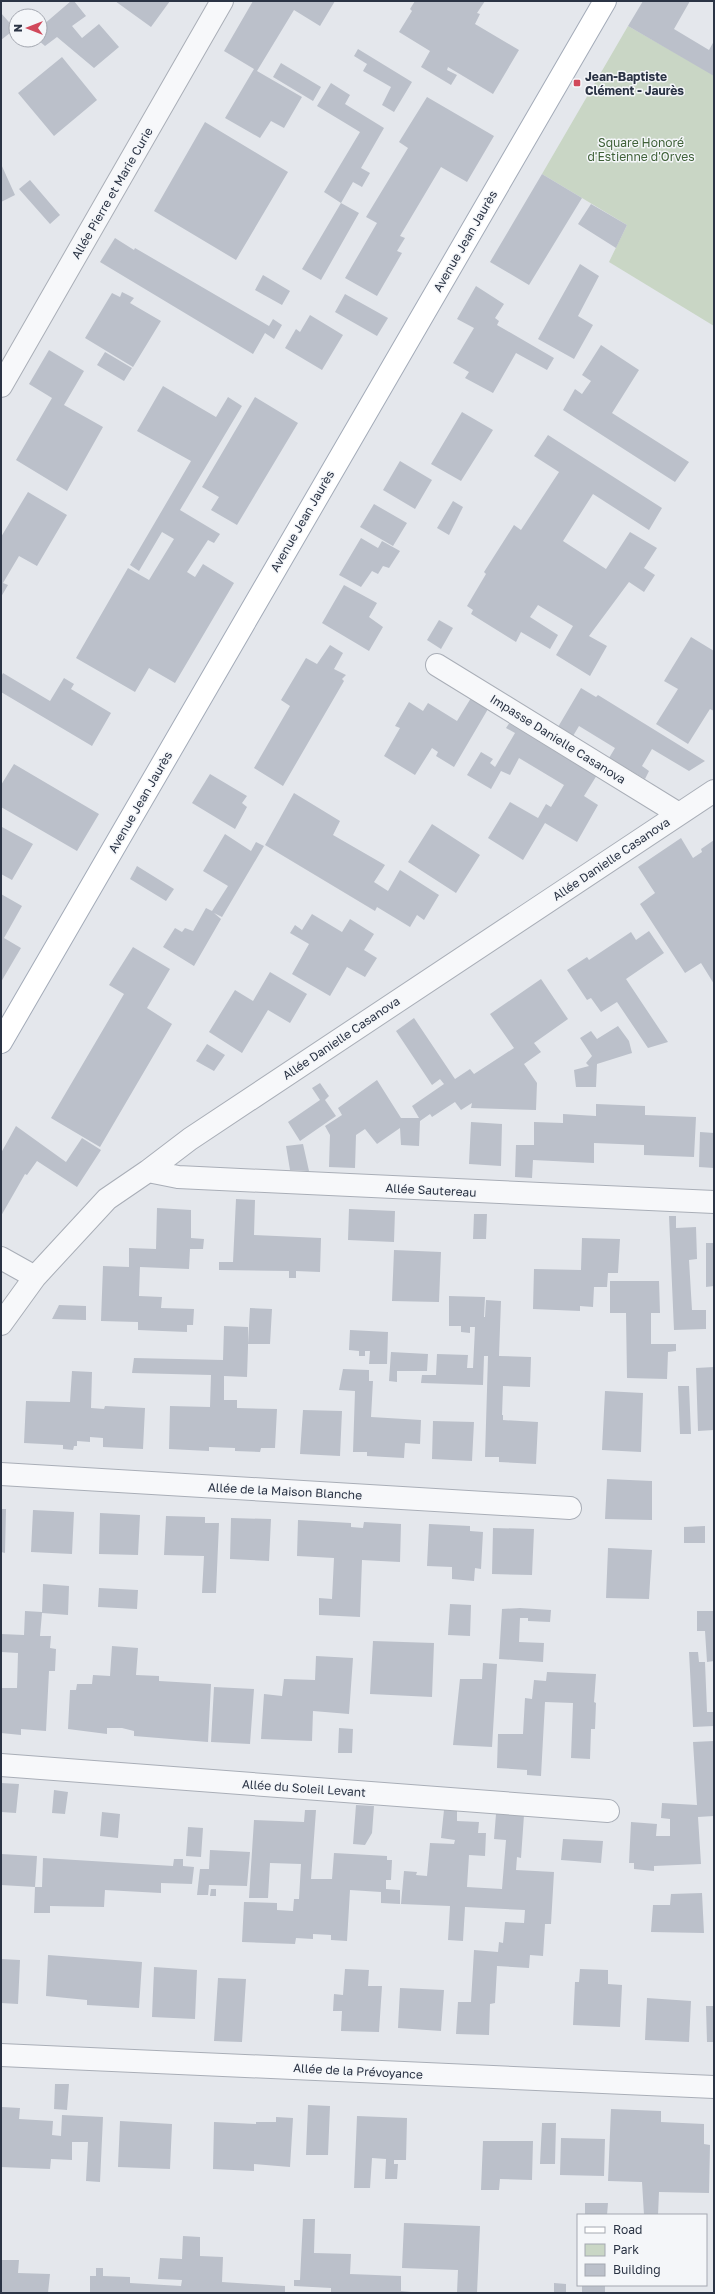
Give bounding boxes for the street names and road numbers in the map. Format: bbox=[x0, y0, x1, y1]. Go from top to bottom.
street label: Allée Pierre et Marie Curie bbox=[68, 124, 156, 261]
street label: Avenue Jean Jaurès bbox=[430, 188, 500, 294]
street label: Avenue Jean Jaurès bbox=[267, 468, 337, 574]
street label: Impasse Danielle Casanova bbox=[487, 691, 629, 787]
street label: Avenue Jean Jaurès bbox=[105, 749, 175, 855]
street label: Allée Danielle Casanova bbox=[550, 814, 672, 904]
street label: Allée Danielle Casanova bbox=[280, 993, 402, 1083]
street label: Allée Sautereau bbox=[385, 1180, 477, 1200]
street label: Allée de la Maison Blanche bbox=[208, 1479, 363, 1503]
street label: Allée du Soleil Levant bbox=[242, 1776, 367, 1800]
street label: Allée de la Prévoyance bbox=[293, 2060, 423, 2082]

